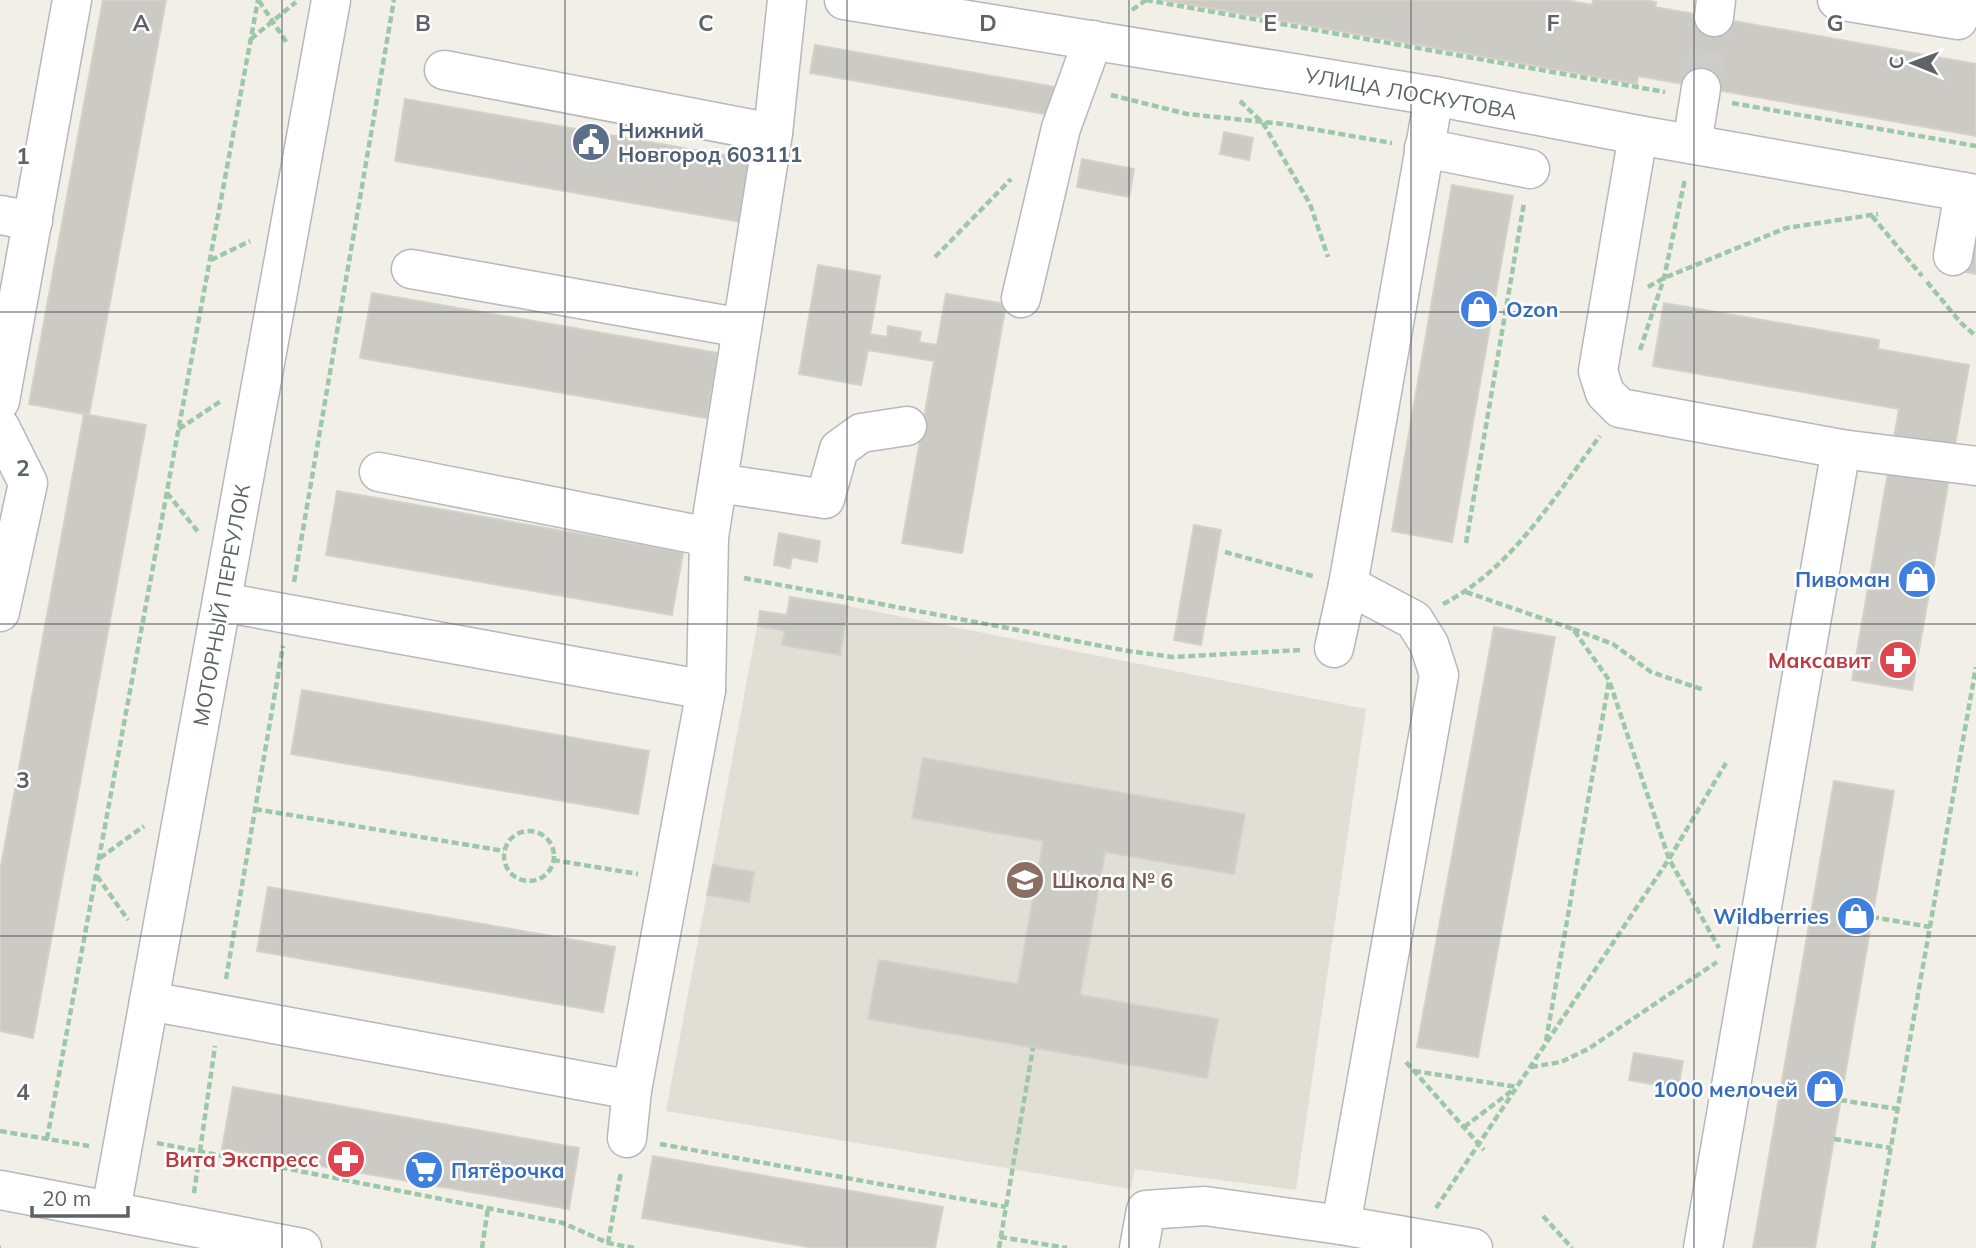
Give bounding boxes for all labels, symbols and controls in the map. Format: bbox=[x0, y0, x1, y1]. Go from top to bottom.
text: A bbox=[132, 8, 150, 37]
text: B bbox=[415, 8, 431, 37]
text: C bbox=[698, 8, 714, 37]
text: D bbox=[979, 8, 997, 37]
text: E bbox=[1263, 8, 1277, 37]
text: F bbox=[1546, 8, 1560, 37]
text: G bbox=[1826, 8, 1844, 37]
north arrow bbox=[1878, 28, 1948, 98]
text: С bbox=[1884, 56, 1908, 69]
street label: УЛИЦА ЛОСКУТОВА bbox=[1302, 61, 1520, 125]
place label: Нижний Новгород 603111 bbox=[618, 117, 802, 167]
public building icon: Нижний Новгород 603111 bbox=[570, 121, 612, 163]
text: 1 bbox=[16, 141, 30, 170]
shop icon: Ozon bbox=[1458, 288, 1500, 330]
place label: Ozon bbox=[1506, 296, 1558, 322]
text: 2 bbox=[16, 453, 30, 482]
street label: МОТОРНЫЙ ПЕРЕУЛОК bbox=[187, 482, 255, 728]
shop icon: Пивоман bbox=[1896, 558, 1938, 600]
place label: Пивоман bbox=[1795, 566, 1890, 592]
pharmacy icon: Максавит bbox=[1877, 639, 1919, 681]
place label: Максавит bbox=[1768, 647, 1872, 673]
text: 3 bbox=[16, 765, 30, 794]
school or university icon: Школа № 6 bbox=[1004, 859, 1046, 901]
place label: Школа № 6 bbox=[1052, 867, 1173, 893]
shop icon: Wildberries bbox=[1835, 895, 1877, 937]
place label: Wildberries bbox=[1713, 903, 1829, 929]
shop icon: 1000 мелочей bbox=[1804, 1068, 1846, 1110]
place label: 1000 мелочей bbox=[1653, 1076, 1798, 1102]
text: 4 bbox=[16, 1077, 30, 1106]
pharmacy icon: Вита Экспресс bbox=[325, 1138, 367, 1180]
place label: Вита Экспресс bbox=[165, 1146, 319, 1172]
supermarket icon: Пятёрочка bbox=[403, 1149, 445, 1191]
place label: Пятёрочка bbox=[451, 1157, 565, 1183]
scale bar bbox=[32, 1174, 128, 1218]
text: 20 m bbox=[42, 1185, 91, 1211]

